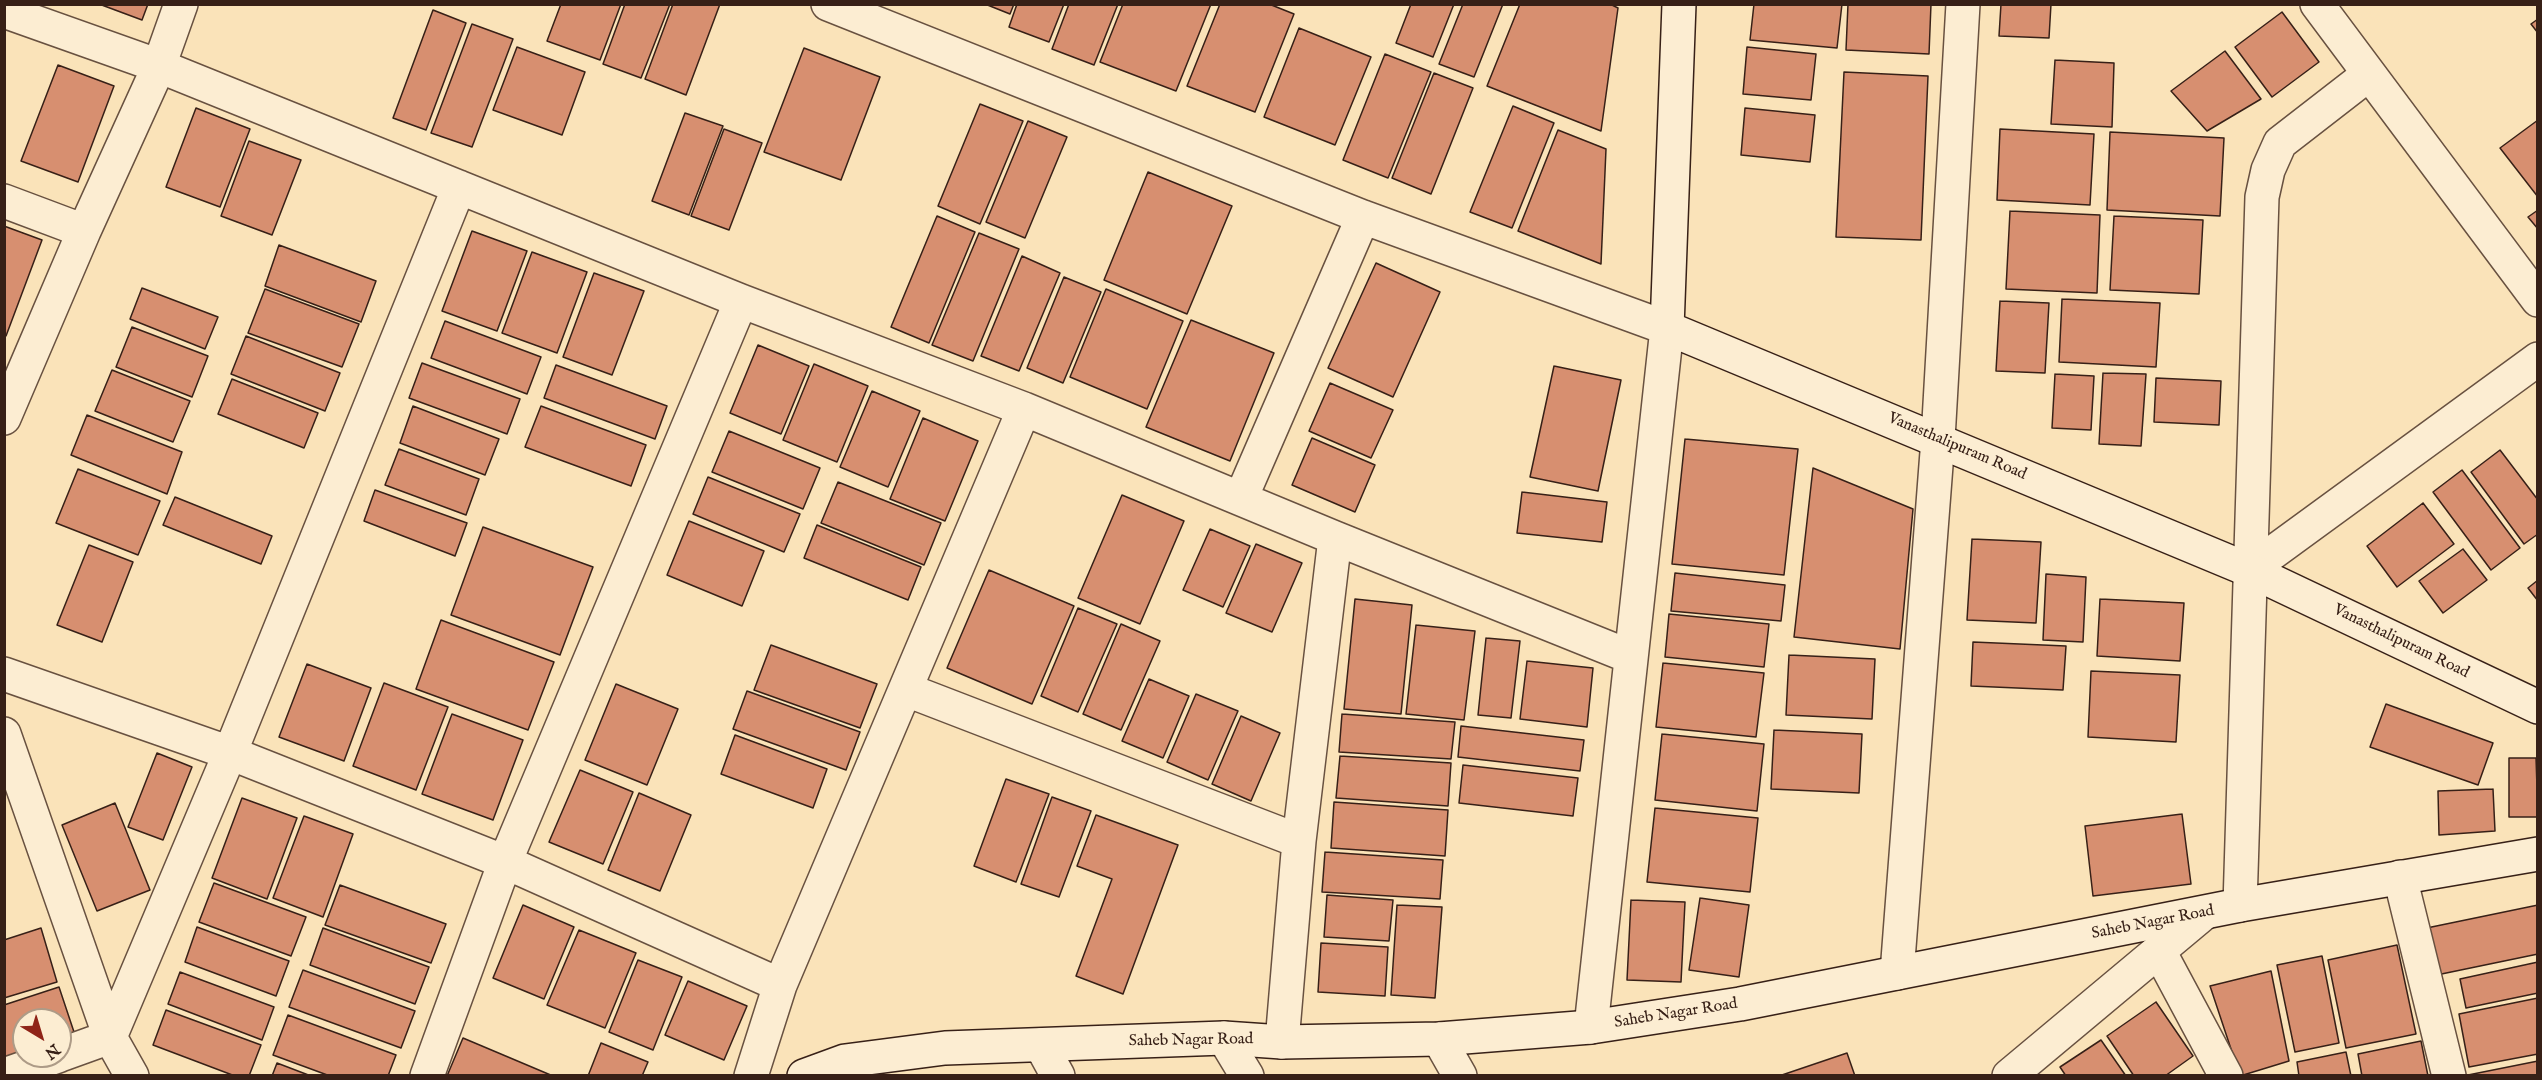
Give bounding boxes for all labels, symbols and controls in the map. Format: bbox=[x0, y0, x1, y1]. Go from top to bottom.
street label: Vanasthalipuram Road bbox=[1885, 409, 2029, 485]
street label: Vanasthalipuram Road bbox=[2330, 601, 2472, 683]
street label: Saheb Nagar Road bbox=[2090, 902, 2216, 944]
street label: Saheb Nagar Road bbox=[1613, 995, 1739, 1033]
north arrow bbox=[12, 1008, 72, 1068]
street label: Saheb Nagar Road bbox=[1129, 1030, 1253, 1052]
text: N bbox=[40, 1038, 63, 1063]

